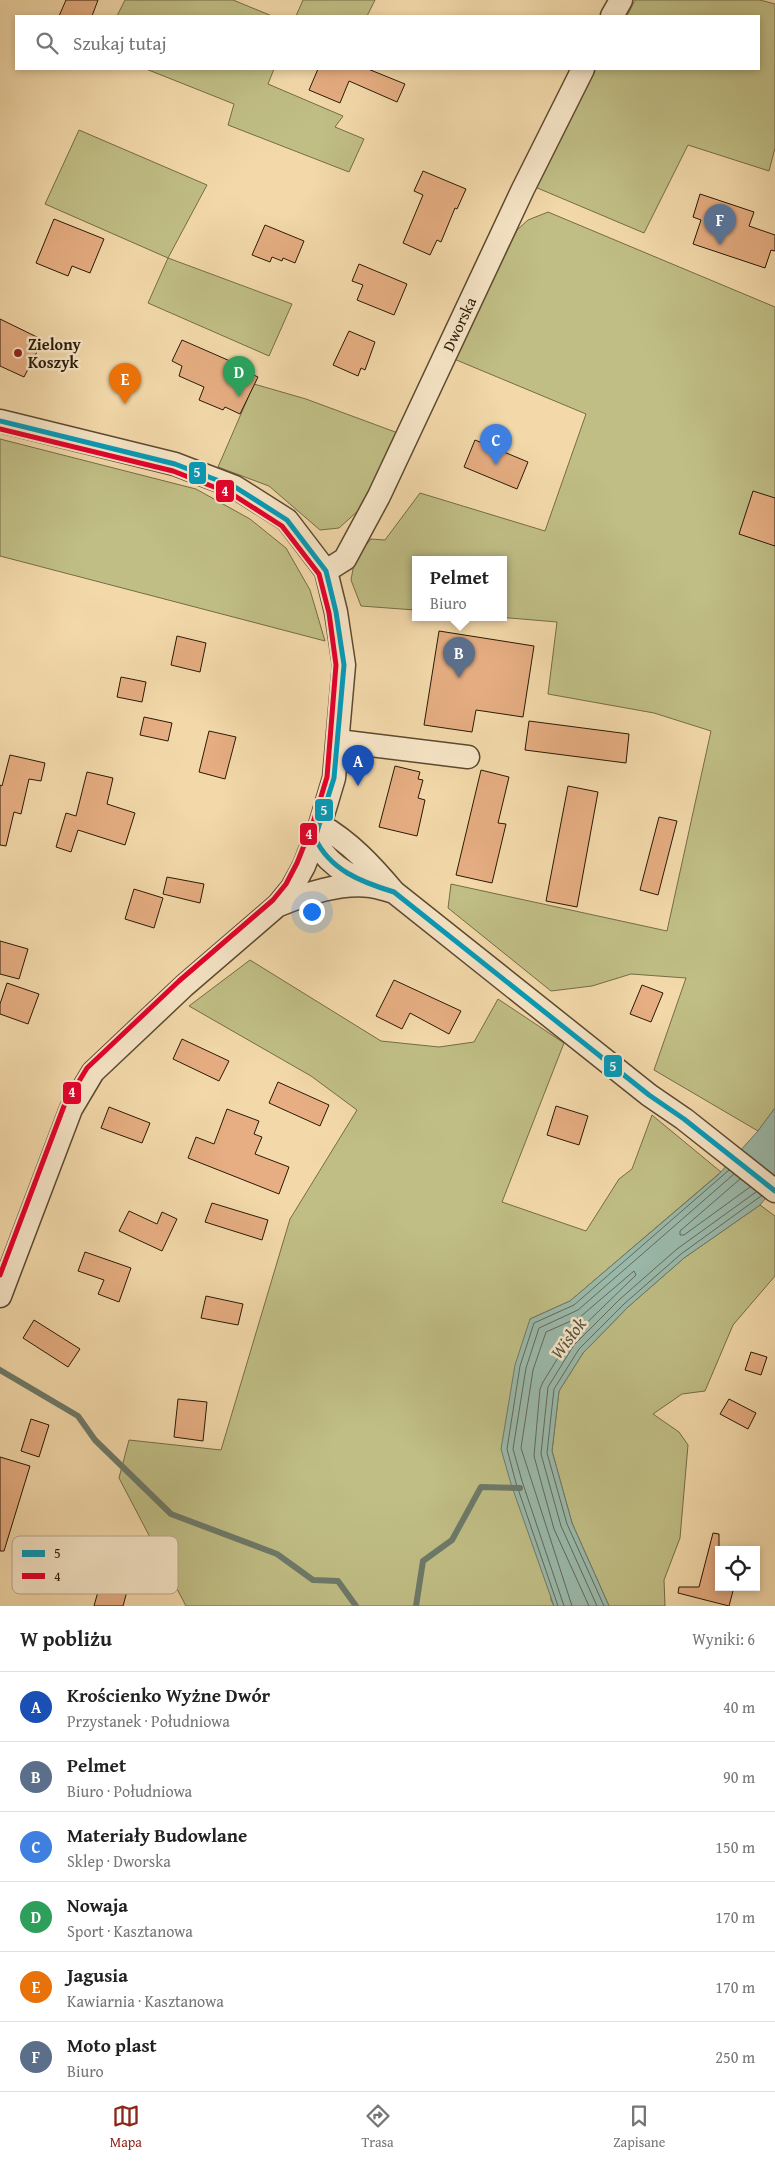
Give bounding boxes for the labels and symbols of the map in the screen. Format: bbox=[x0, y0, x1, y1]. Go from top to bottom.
pin: F bbox=[704, 204, 736, 245]
street label: Dworska bbox=[436, 292, 482, 355]
place label: Zielony Koszyk bbox=[28, 332, 82, 374]
marker: Zielony Koszyk bbox=[12, 347, 24, 359]
pin: D bbox=[223, 356, 255, 397]
pin: E bbox=[109, 363, 141, 404]
pin: C bbox=[480, 424, 512, 465]
line badge: 5 bbox=[188, 461, 207, 485]
text: 5 bbox=[193, 462, 201, 482]
line badge: 4 bbox=[215, 479, 235, 503]
text: 4 bbox=[221, 481, 229, 501]
pin: B bbox=[443, 637, 475, 678]
pin: A bbox=[342, 745, 374, 786]
line badge: 5 bbox=[314, 798, 334, 822]
text: 5 bbox=[320, 800, 328, 820]
line badge: 4 bbox=[299, 822, 318, 846]
text: 4 bbox=[305, 824, 313, 844]
your location bbox=[299, 899, 325, 925]
line badge: 5 bbox=[603, 1054, 623, 1078]
text: 5 bbox=[609, 1056, 617, 1076]
line badge: 4 bbox=[62, 1081, 82, 1105]
text: 4 bbox=[68, 1082, 76, 1102]
water label: Wisłok bbox=[543, 1311, 593, 1364]
legend bbox=[12, 1536, 178, 1594]
text: 5 bbox=[54, 1543, 61, 1563]
text: 4 bbox=[54, 1566, 61, 1586]

